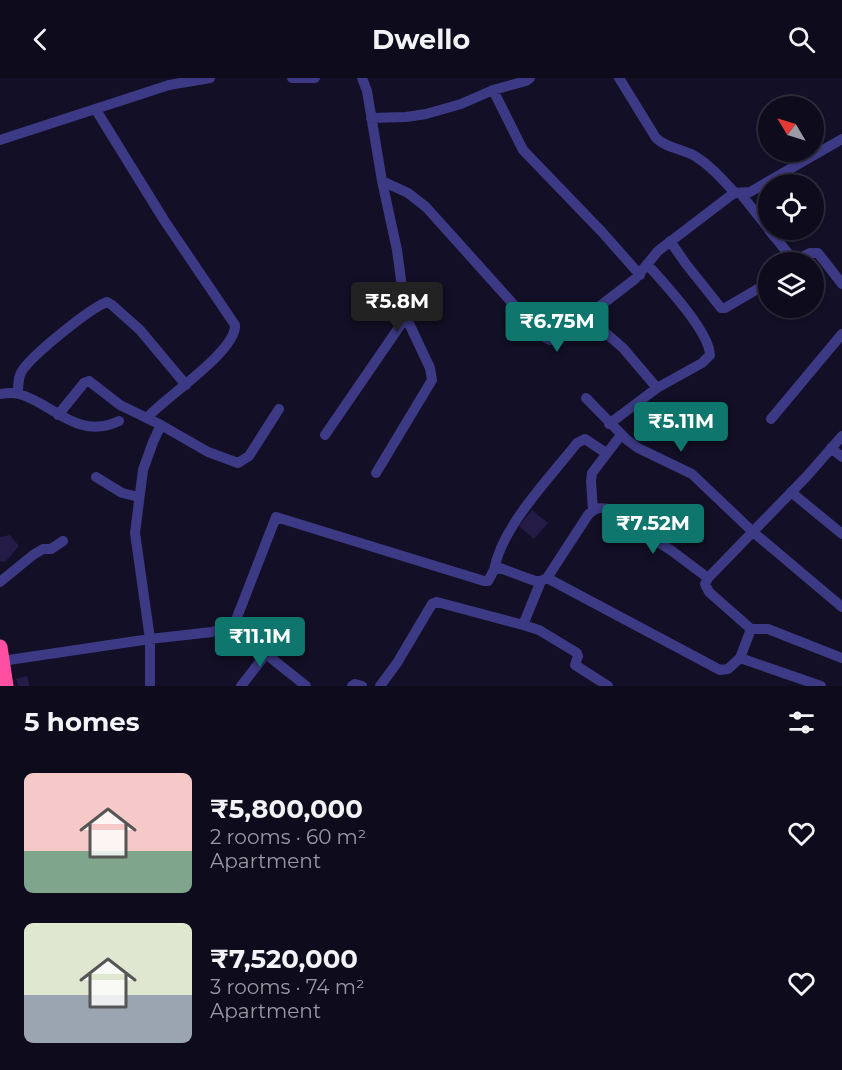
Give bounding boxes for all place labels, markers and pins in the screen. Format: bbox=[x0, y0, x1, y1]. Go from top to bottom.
pin: ₹5.8M bbox=[355, 282, 439, 333]
pin: ₹6.75M bbox=[508, 302, 606, 353]
pin: ₹5.11M bbox=[632, 402, 730, 453]
pin: ₹7.52M bbox=[604, 504, 702, 555]
pin: ₹11.1M bbox=[211, 617, 309, 668]

